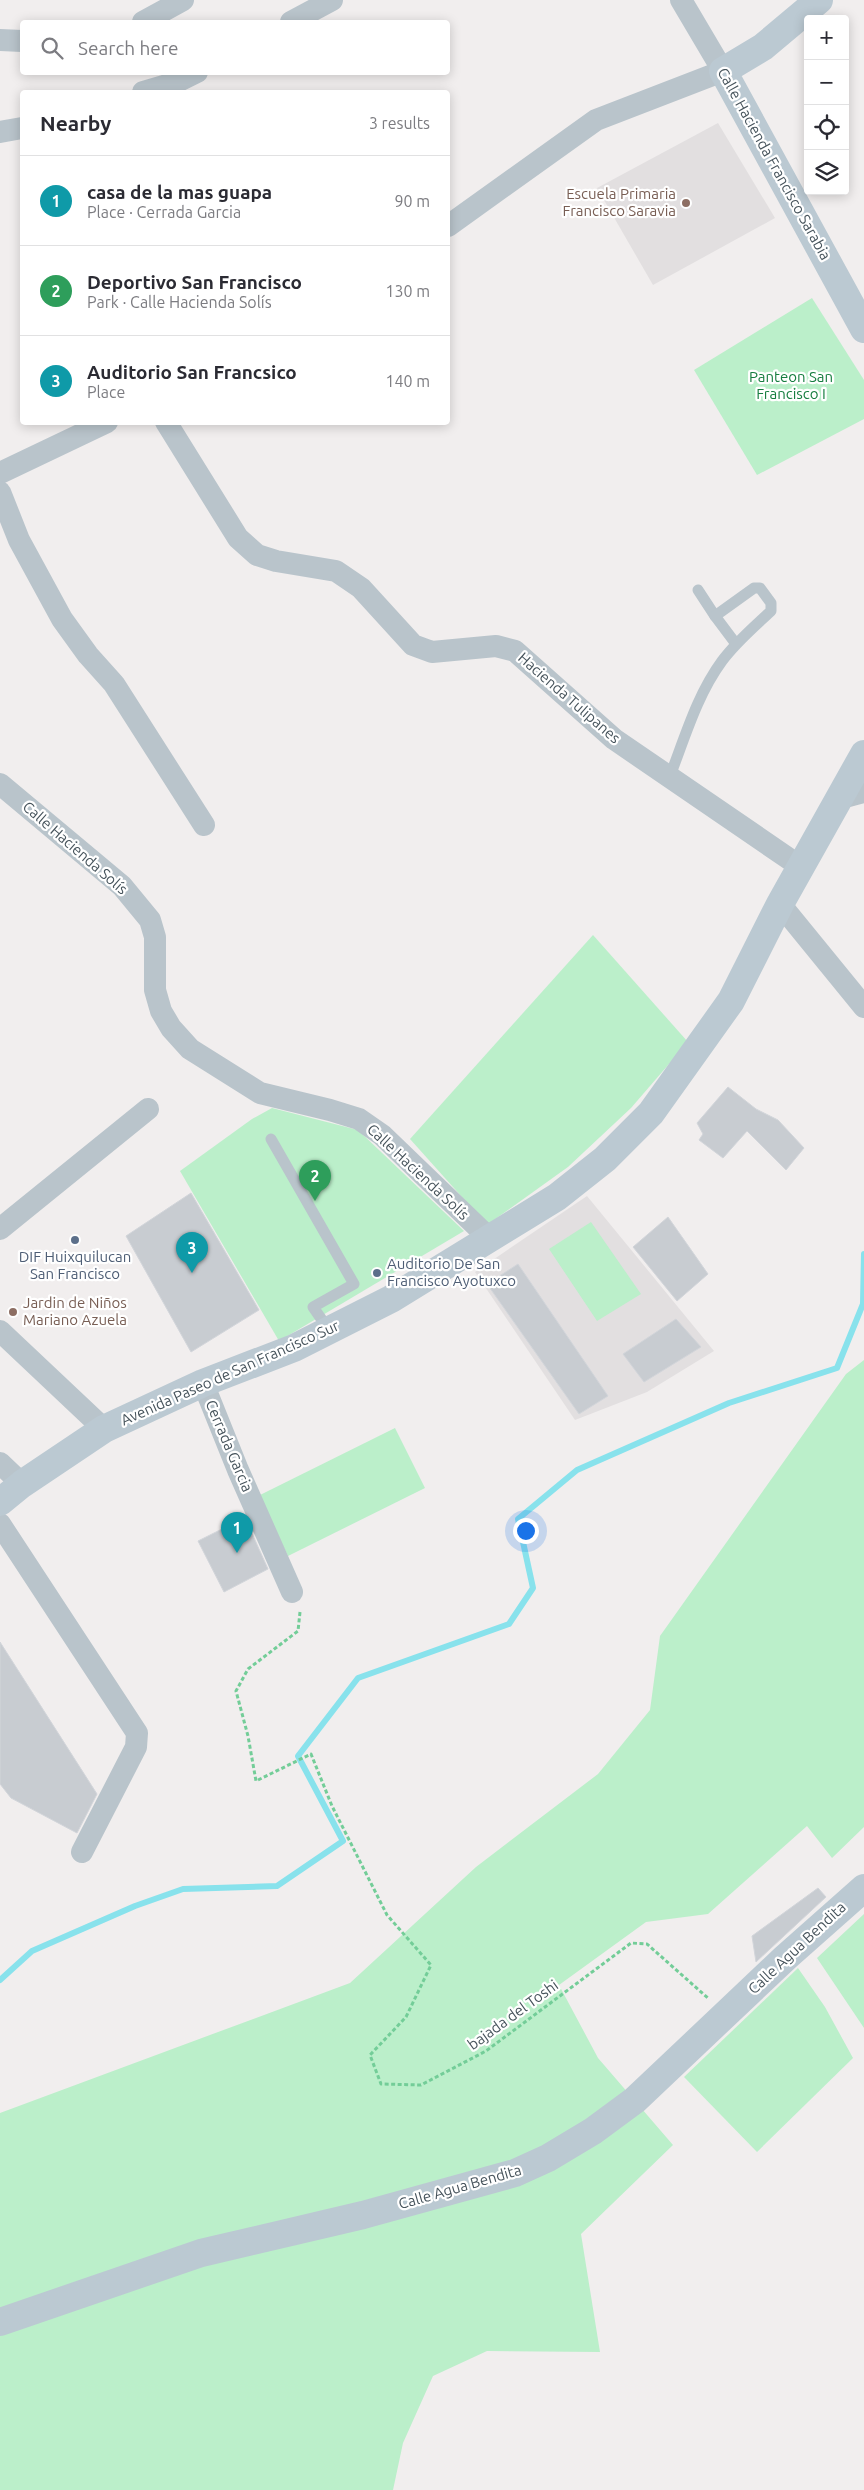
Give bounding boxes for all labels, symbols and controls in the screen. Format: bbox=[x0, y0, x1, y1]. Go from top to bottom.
map controls bbox=[804, 15, 849, 195]
button: + bbox=[804, 15, 849, 60]
search box bbox=[20, 20, 450, 75]
icon: search bbox=[38, 34, 66, 62]
text: Search here bbox=[78, 37, 178, 59]
button: − bbox=[804, 60, 849, 105]
street label: Calle Hacienda Francisco Sarabia bbox=[714, 65, 834, 263]
button: locate bbox=[804, 105, 849, 150]
text: Nearby bbox=[40, 111, 111, 135]
text: 3 results bbox=[369, 114, 430, 132]
button: layers bbox=[804, 150, 849, 195]
text: casa de la mas guapa bbox=[87, 181, 272, 203]
place label: Escuela Primaria Francisco Saravia bbox=[563, 185, 676, 219]
text: 1 bbox=[51, 192, 61, 210]
text: 90 m bbox=[394, 192, 430, 210]
marker: Escuela Primaria Francisco Saravia bbox=[680, 197, 692, 209]
text: Place · Cerrada Garcia bbox=[87, 203, 241, 221]
text: Deportivo San Francisco bbox=[87, 271, 302, 293]
text: 2 bbox=[51, 282, 61, 300]
text: 130 m bbox=[385, 282, 430, 300]
text: Park · Calle Hacienda Solís bbox=[87, 293, 272, 311]
text: Auditorio San Francsico bbox=[87, 361, 297, 383]
park label: Panteon San Francisco I bbox=[749, 368, 833, 402]
text: 3 bbox=[51, 372, 61, 390]
text: 140 m bbox=[385, 372, 430, 390]
text: Place bbox=[87, 383, 125, 401]
street label: Hacienda Tulipanes bbox=[515, 649, 624, 747]
street label: Calle Hacienda Solís bbox=[20, 798, 131, 898]
street label: Calle Hacienda Solís bbox=[364, 1120, 473, 1223]
pin: 2 bbox=[299, 1160, 331, 1201]
pin: 3 bbox=[176, 1232, 208, 1273]
marker: DIF Huixquilucan San Francisco bbox=[69, 1234, 81, 1246]
place label: DIF Huixquilucan San Francisco bbox=[19, 1248, 131, 1282]
place label: Auditorio De San Francisco Ayotuxco bbox=[387, 1255, 516, 1289]
marker: Auditorio De San Francisco Ayotuxco bbox=[371, 1267, 383, 1279]
place label: Jardin de Niños Mariano Azuela bbox=[23, 1294, 127, 1328]
marker: Jardin de Niños Mariano Azuela bbox=[7, 1306, 19, 1318]
street label: Avenida Paseo de San Francisco Sur bbox=[118, 1316, 342, 1428]
street label: Cerrada Garcia bbox=[202, 1397, 256, 1494]
pin: 1 bbox=[221, 1512, 253, 1553]
your location bbox=[513, 1518, 539, 1544]
street label: Calle Agua Bendita bbox=[744, 1898, 849, 1997]
street label: bajada del Toshi bbox=[464, 1976, 561, 2053]
street label: Calle Agua Bendita bbox=[397, 2161, 523, 2212]

